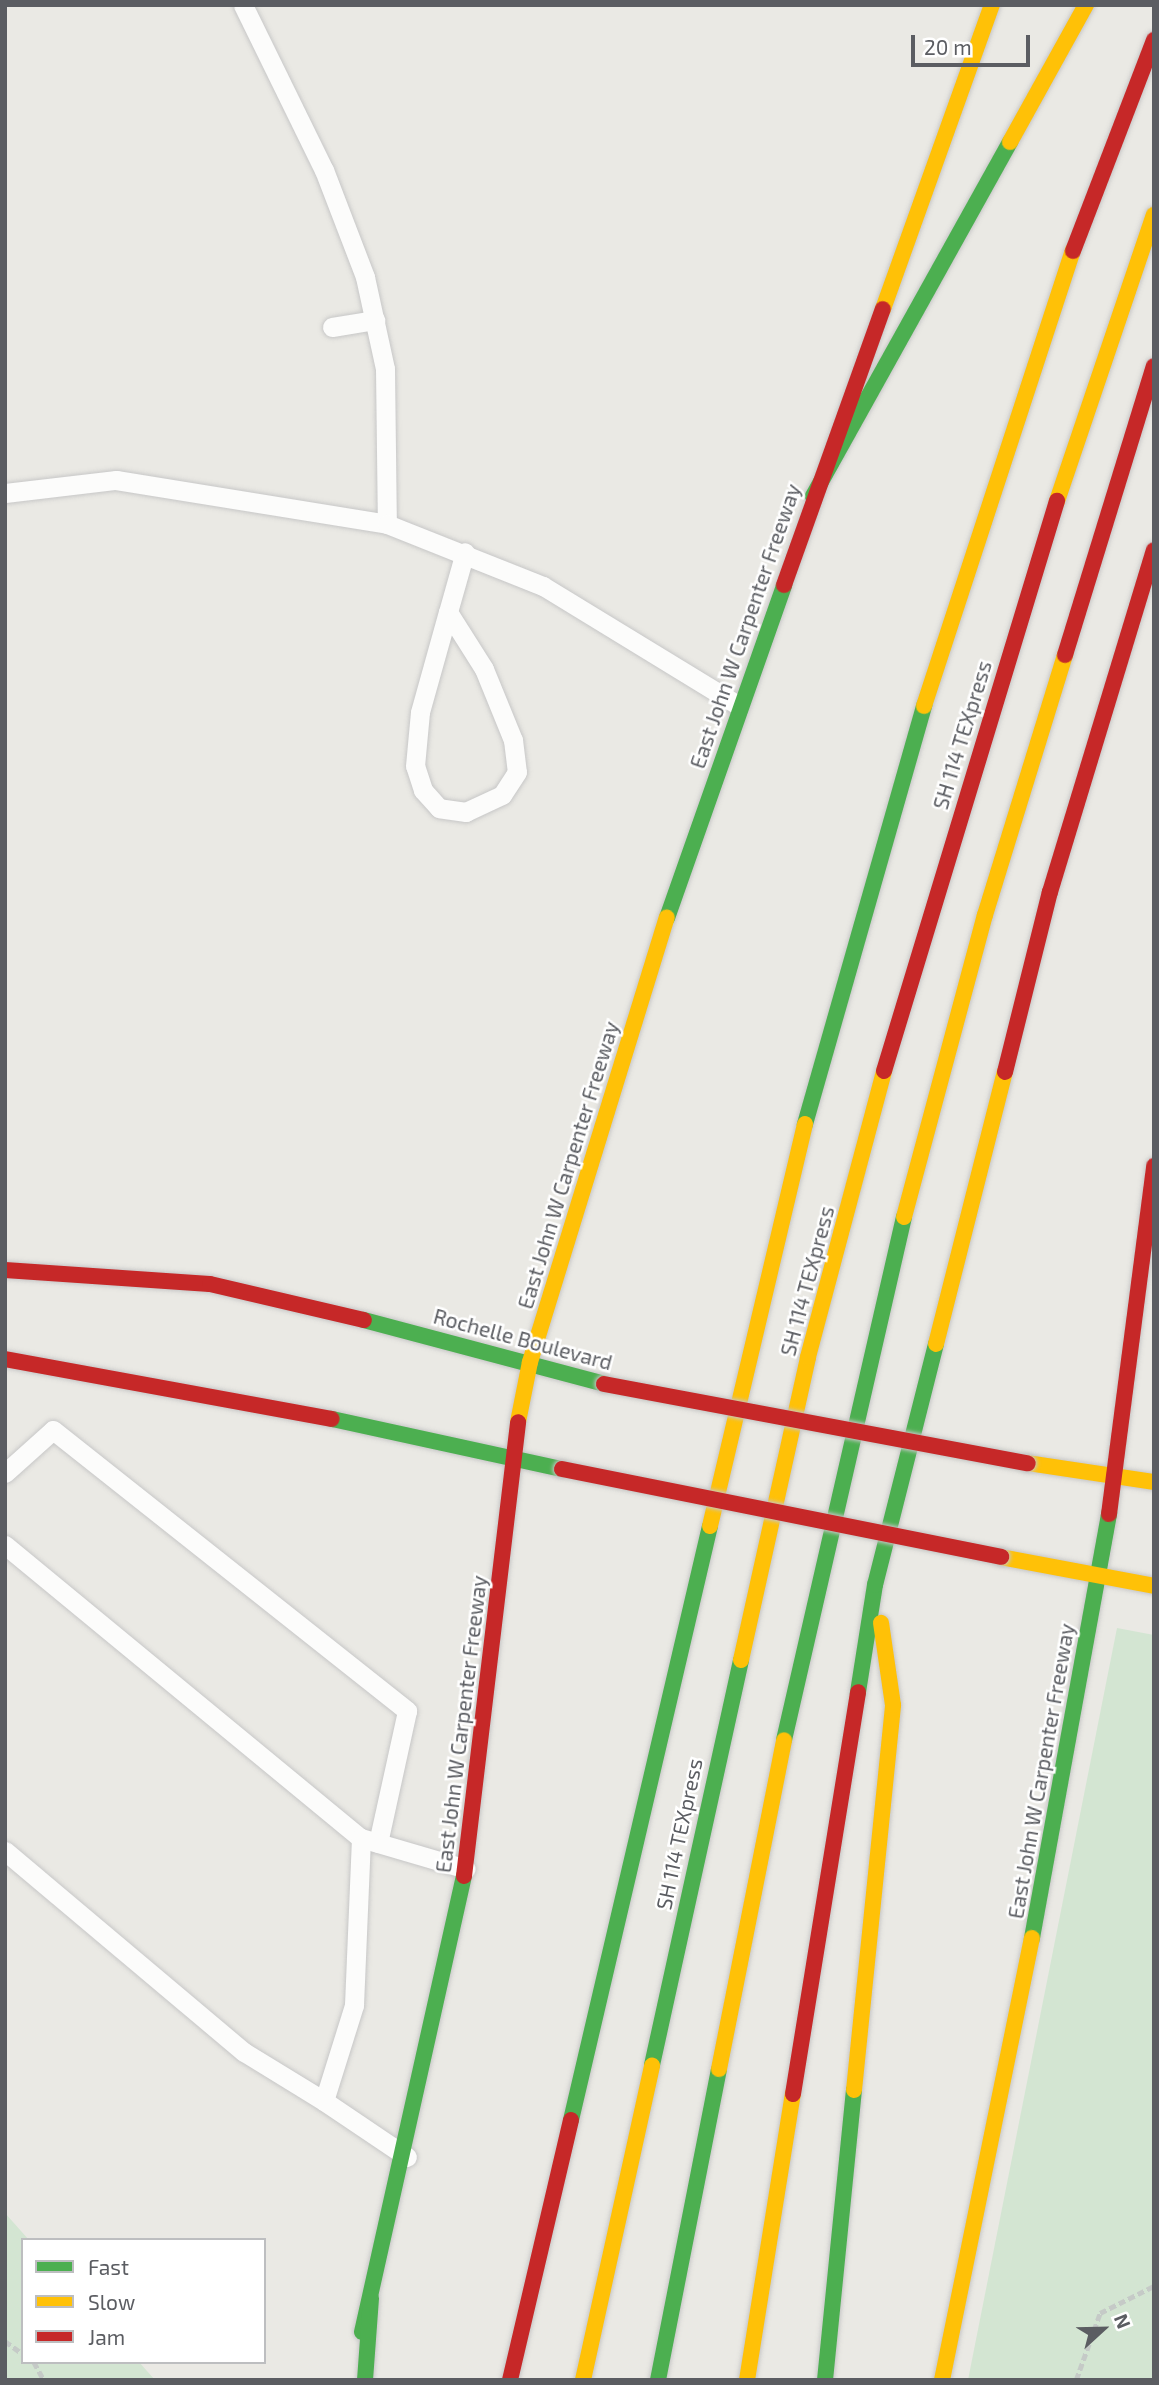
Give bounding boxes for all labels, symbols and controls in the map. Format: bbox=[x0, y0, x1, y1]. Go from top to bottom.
scale bar bbox=[914, 21, 1033, 65]
text: 20 m bbox=[924, 34, 972, 59]
street label: East John W Carpenter Freeway bbox=[684, 480, 806, 772]
street label: SH 114 TEXpress bbox=[927, 657, 997, 813]
street label: East John W Carpenter Freeway bbox=[512, 1017, 624, 1313]
street label: SH 114 TEXpress bbox=[775, 1203, 839, 1359]
street label: Rochelle Boulevard bbox=[431, 1303, 615, 1375]
street label: East John W Carpenter Freeway bbox=[430, 1573, 492, 1875]
street label: East John W Carpenter Freeway bbox=[1002, 1621, 1080, 1921]
street label: SH 114 TEXpress bbox=[651, 1756, 707, 1912]
legend bbox=[21, 2238, 266, 2364]
text: Fast bbox=[88, 2254, 129, 2279]
text: Slow bbox=[88, 2289, 135, 2314]
north arrow bbox=[1068, 2294, 1138, 2364]
text: N bbox=[1110, 2310, 1136, 2332]
text: Jam bbox=[88, 2324, 125, 2349]

